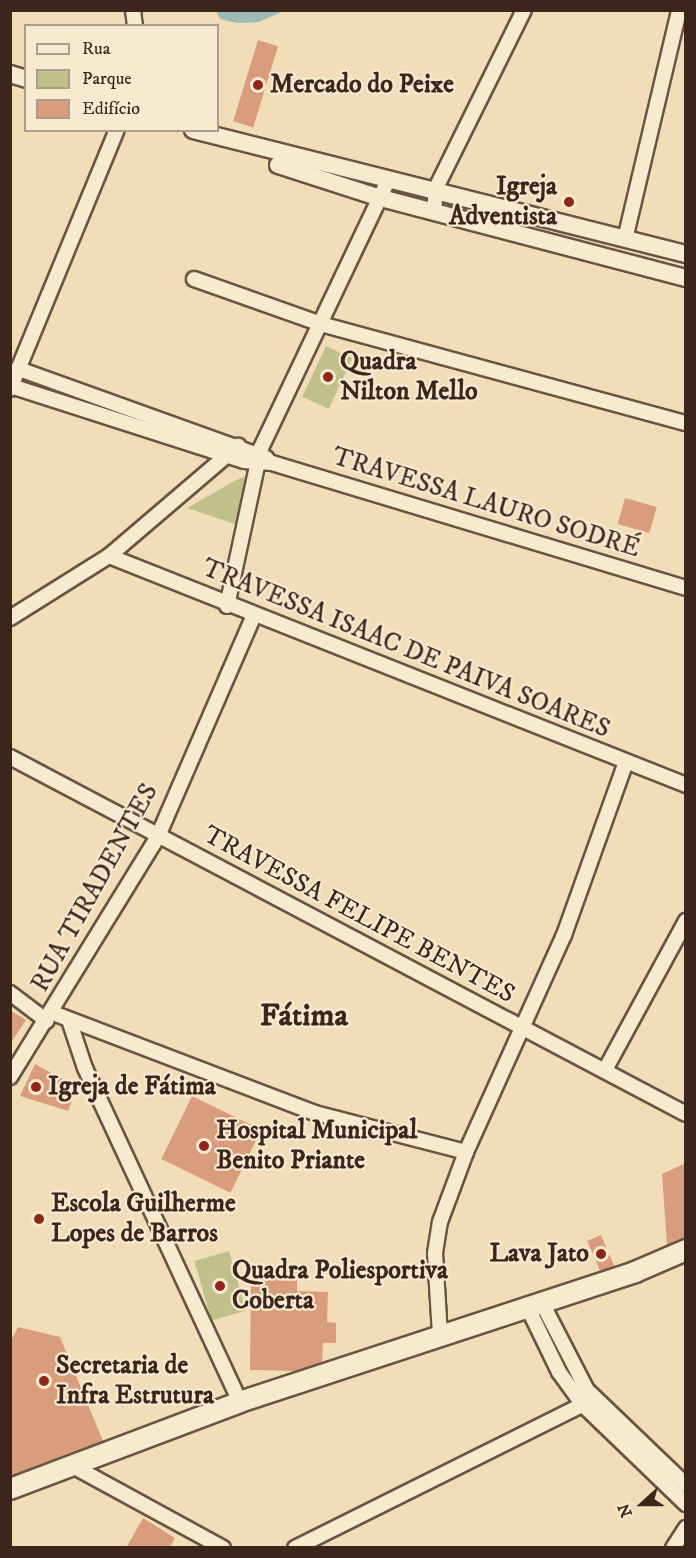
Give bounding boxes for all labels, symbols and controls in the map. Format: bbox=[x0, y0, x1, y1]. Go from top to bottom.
legend bbox=[24, 24, 219, 132]
text: Rua bbox=[82, 38, 110, 60]
text: Parque bbox=[82, 68, 132, 90]
place label: Mercado do Peixe bbox=[270, 69, 454, 101]
marker: Mercado do Peixe bbox=[251, 78, 265, 92]
text: Edifício bbox=[82, 98, 140, 120]
place label: Igreja Adventista bbox=[449, 171, 557, 232]
marker: Igreja Adventista bbox=[562, 195, 576, 209]
place label: Quadra Nilton Mello bbox=[340, 346, 478, 408]
marker: Quadra Nilton Mello bbox=[321, 370, 335, 384]
street label: TRAVESSA LAURO SODRÉ bbox=[328, 441, 644, 565]
street label: TRAVESSA ISAAC DE PAIVA SOARES bbox=[197, 553, 615, 745]
street label: RUA TIRADENTES bbox=[25, 778, 165, 998]
street label: TRAVESSA FELIPE BENTES bbox=[198, 820, 520, 1010]
district label: Fátima bbox=[260, 997, 348, 1035]
place label: Igreja de Fátima bbox=[48, 1071, 216, 1103]
marker: Igreja de Fátima bbox=[29, 1080, 43, 1094]
place label: Hospital Municipal Benito Priante bbox=[216, 1115, 417, 1176]
marker: Hospital Municipal Benito Priante bbox=[197, 1139, 211, 1153]
place label: Escola Guilherme Lopes de Barros bbox=[51, 1188, 236, 1250]
marker: Escola Guilherme Lopes de Barros bbox=[32, 1212, 46, 1226]
place label: Lava Jato bbox=[489, 1238, 589, 1270]
marker: Lava Jato bbox=[594, 1247, 608, 1261]
place label: Quadra Poliesportiva Coberta bbox=[232, 1255, 448, 1316]
marker: Quadra Poliesportiva Coberta bbox=[213, 1279, 227, 1293]
place label: Secretaria de Infra Estrutura bbox=[56, 1350, 214, 1412]
marker: Secretaria de Infra Estrutura bbox=[37, 1374, 51, 1388]
north arrow bbox=[612, 1474, 672, 1534]
text: N bbox=[614, 1501, 637, 1520]

